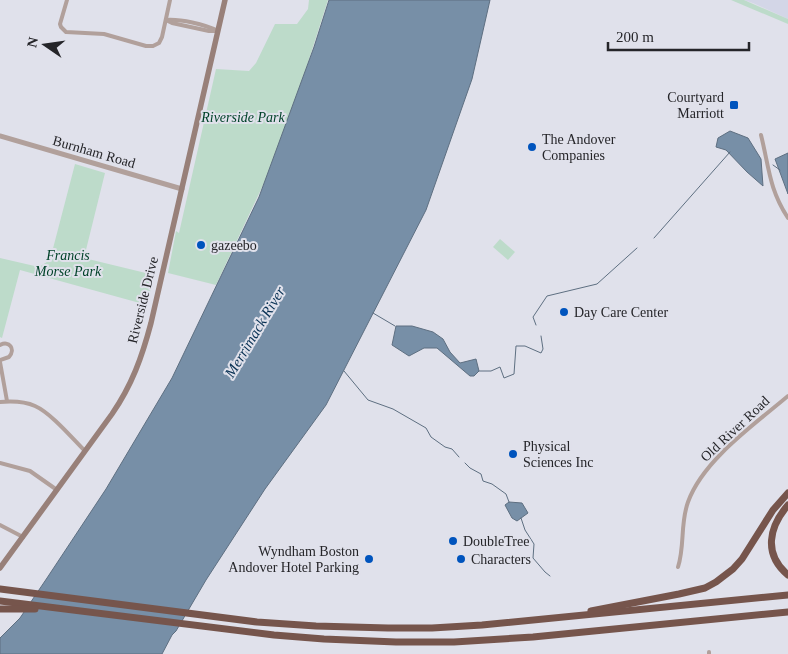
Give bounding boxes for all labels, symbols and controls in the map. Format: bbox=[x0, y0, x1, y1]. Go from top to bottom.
north arrow bbox=[20, 20, 70, 70]
scale bar bbox=[608, 20, 749, 52]
text: 200 m bbox=[616, 29, 654, 45]
text: N bbox=[24, 36, 41, 49]
place label: Courtyard Marriott bbox=[667, 90, 724, 121]
marker: Courtyard Marriott bbox=[728, 99, 740, 111]
park label: Riverside Park bbox=[200, 110, 286, 125]
place label: The Andover Companies bbox=[542, 132, 616, 163]
street label: Burnham Road bbox=[51, 133, 137, 171]
marker: The Andover Companies bbox=[526, 141, 538, 153]
place label: gazeebo bbox=[211, 238, 257, 253]
marker: gazeebo bbox=[195, 239, 207, 251]
park label: Francis Morse Park bbox=[34, 248, 102, 279]
street label: Riverside Drive bbox=[125, 255, 161, 345]
water label: Merrimack River bbox=[221, 284, 288, 381]
place label: Day Care Center bbox=[574, 305, 668, 320]
marker: Day Care Center bbox=[558, 306, 570, 318]
street label: Old River Road bbox=[697, 393, 773, 465]
place label: Physical Sciences Inc bbox=[523, 439, 593, 470]
marker: Physical Sciences Inc bbox=[507, 448, 519, 460]
place label: DoubleTree bbox=[463, 534, 529, 549]
marker: DoubleTree bbox=[447, 535, 459, 547]
place label: Wyndham Boston Andover Hotel Parking bbox=[228, 544, 359, 575]
place label: Characters bbox=[471, 552, 531, 567]
marker: Wyndham Boston Andover Hotel Parking bbox=[363, 553, 375, 565]
marker: Characters bbox=[455, 553, 467, 565]

